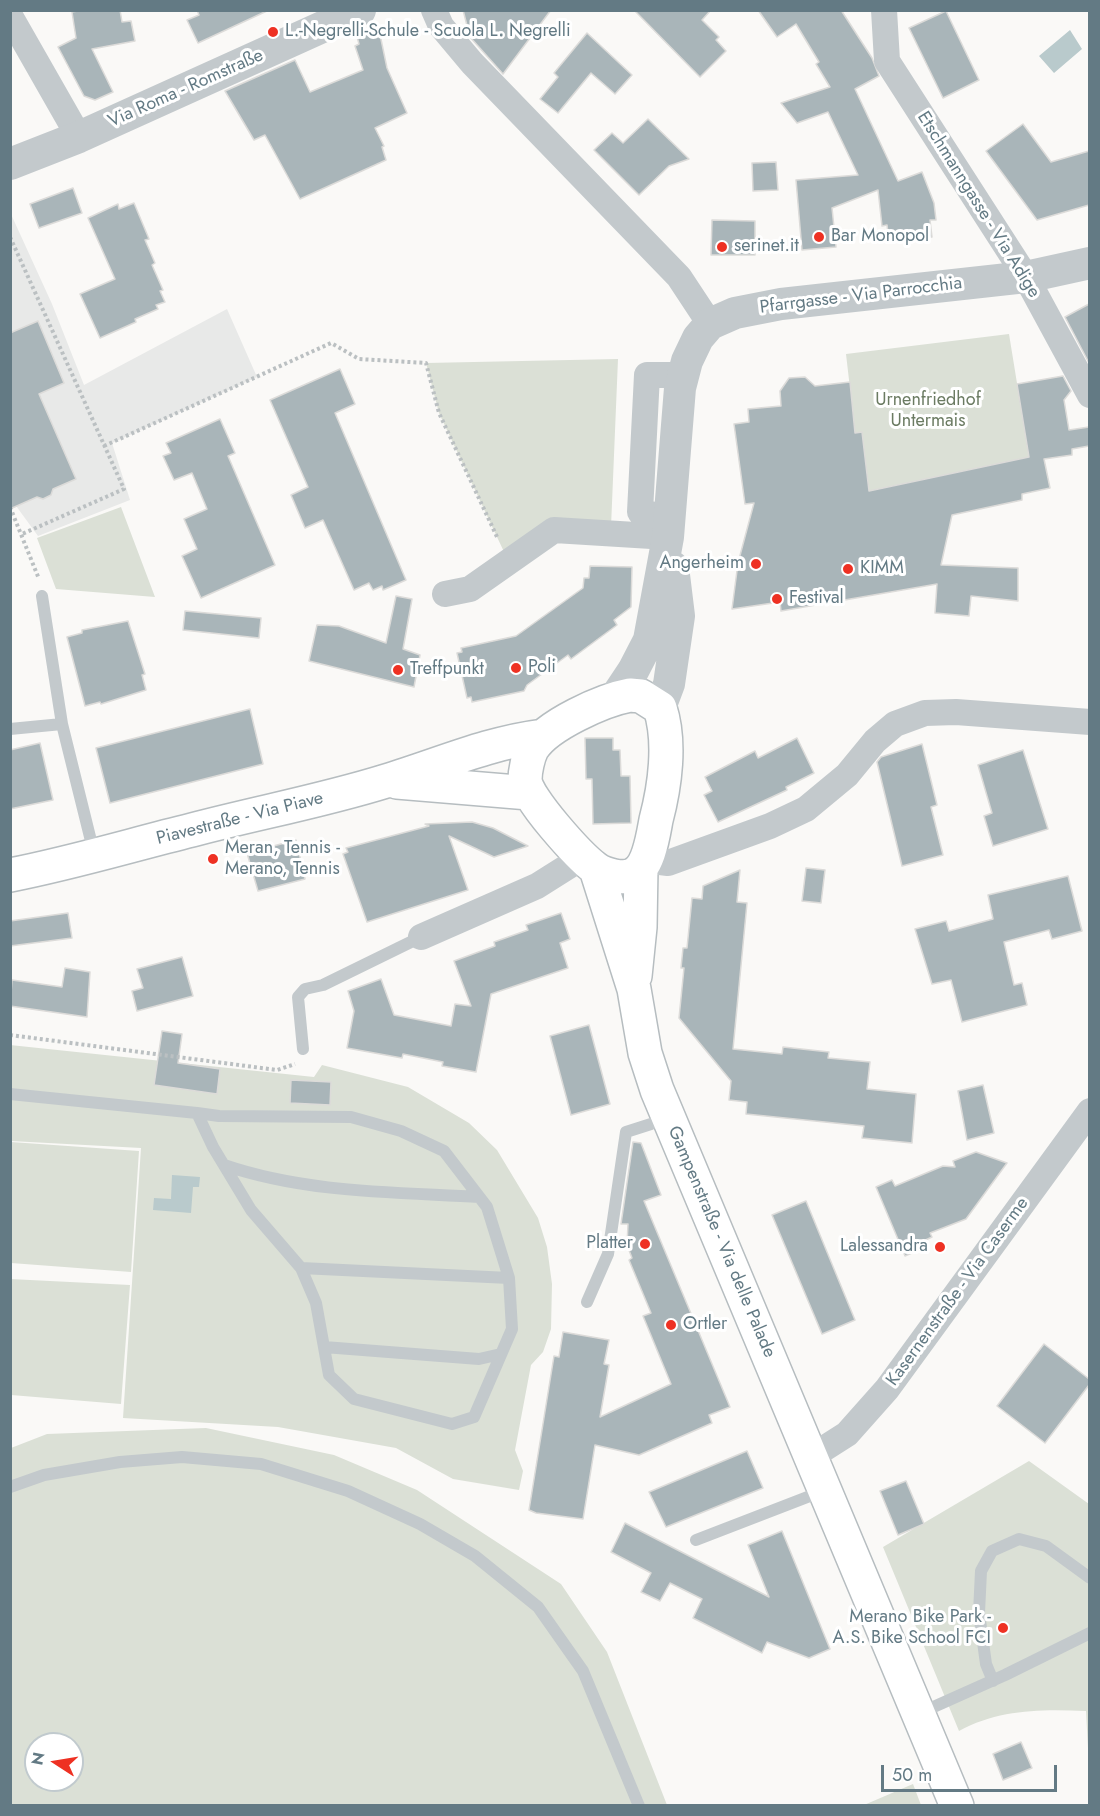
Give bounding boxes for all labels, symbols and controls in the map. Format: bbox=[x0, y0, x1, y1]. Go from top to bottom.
place label: L.-Negrelli-Schule - Scuola L. Negrelli bbox=[285, 21, 571, 43]
marker: L.-Negrelli-Schule - Scuola L. Negrelli bbox=[266, 25, 280, 39]
street label: Via Roma - Romstraße bbox=[105, 45, 267, 133]
street label: Etschmanngasse - Via Adige bbox=[912, 108, 1044, 302]
place label: Bar Monopol bbox=[831, 226, 929, 248]
marker: Bar Monopol bbox=[812, 230, 826, 244]
place label: serinet.it bbox=[734, 236, 799, 258]
marker: serinet.it bbox=[715, 240, 729, 254]
street label: Pfarrgasse - Via Parrocchia bbox=[759, 273, 963, 319]
park label: Urnenfriedhof Untermais bbox=[875, 390, 981, 432]
place label: Angerheim bbox=[660, 553, 744, 575]
marker: Angerheim bbox=[749, 557, 763, 571]
place label: KIMM bbox=[860, 558, 904, 580]
marker: KIMM bbox=[841, 562, 855, 576]
place label: Festival bbox=[789, 588, 844, 610]
marker: Festival bbox=[770, 592, 784, 606]
place label: Poli bbox=[528, 657, 556, 679]
place label: Treffpunkt bbox=[410, 659, 484, 681]
marker: Poli bbox=[509, 661, 523, 675]
marker: Treffpunkt bbox=[391, 663, 405, 677]
street label: Piavestraße - Via Piave bbox=[154, 788, 326, 850]
place label: Meran, Tennis - Merano, Tennis bbox=[225, 838, 340, 880]
marker: Meran, Tennis - Merano, Tennis bbox=[206, 852, 220, 866]
street label: Gampenstraße - Via delle Palade bbox=[662, 1123, 780, 1361]
street label: Kasernenstraße - Via Caserme bbox=[882, 1194, 1034, 1390]
place label: Platter bbox=[586, 1233, 633, 1255]
place label: Lalessandra bbox=[840, 1236, 928, 1258]
marker: Platter bbox=[638, 1237, 652, 1251]
marker: Lalessandra bbox=[933, 1240, 947, 1254]
place label: Ortler bbox=[683, 1314, 727, 1336]
marker: Ortler bbox=[664, 1318, 678, 1332]
place label: Merano Bike Park - A.S. Bike School FCI bbox=[833, 1607, 991, 1650]
marker: Merano Bike Park - A.S. Bike School FCI bbox=[996, 1621, 1010, 1635]
north arrow bbox=[24, 1732, 84, 1792]
text: N bbox=[25, 1750, 50, 1767]
scale bar bbox=[884, 1753, 1060, 1791]
text: 50 m bbox=[892, 1762, 932, 1788]

